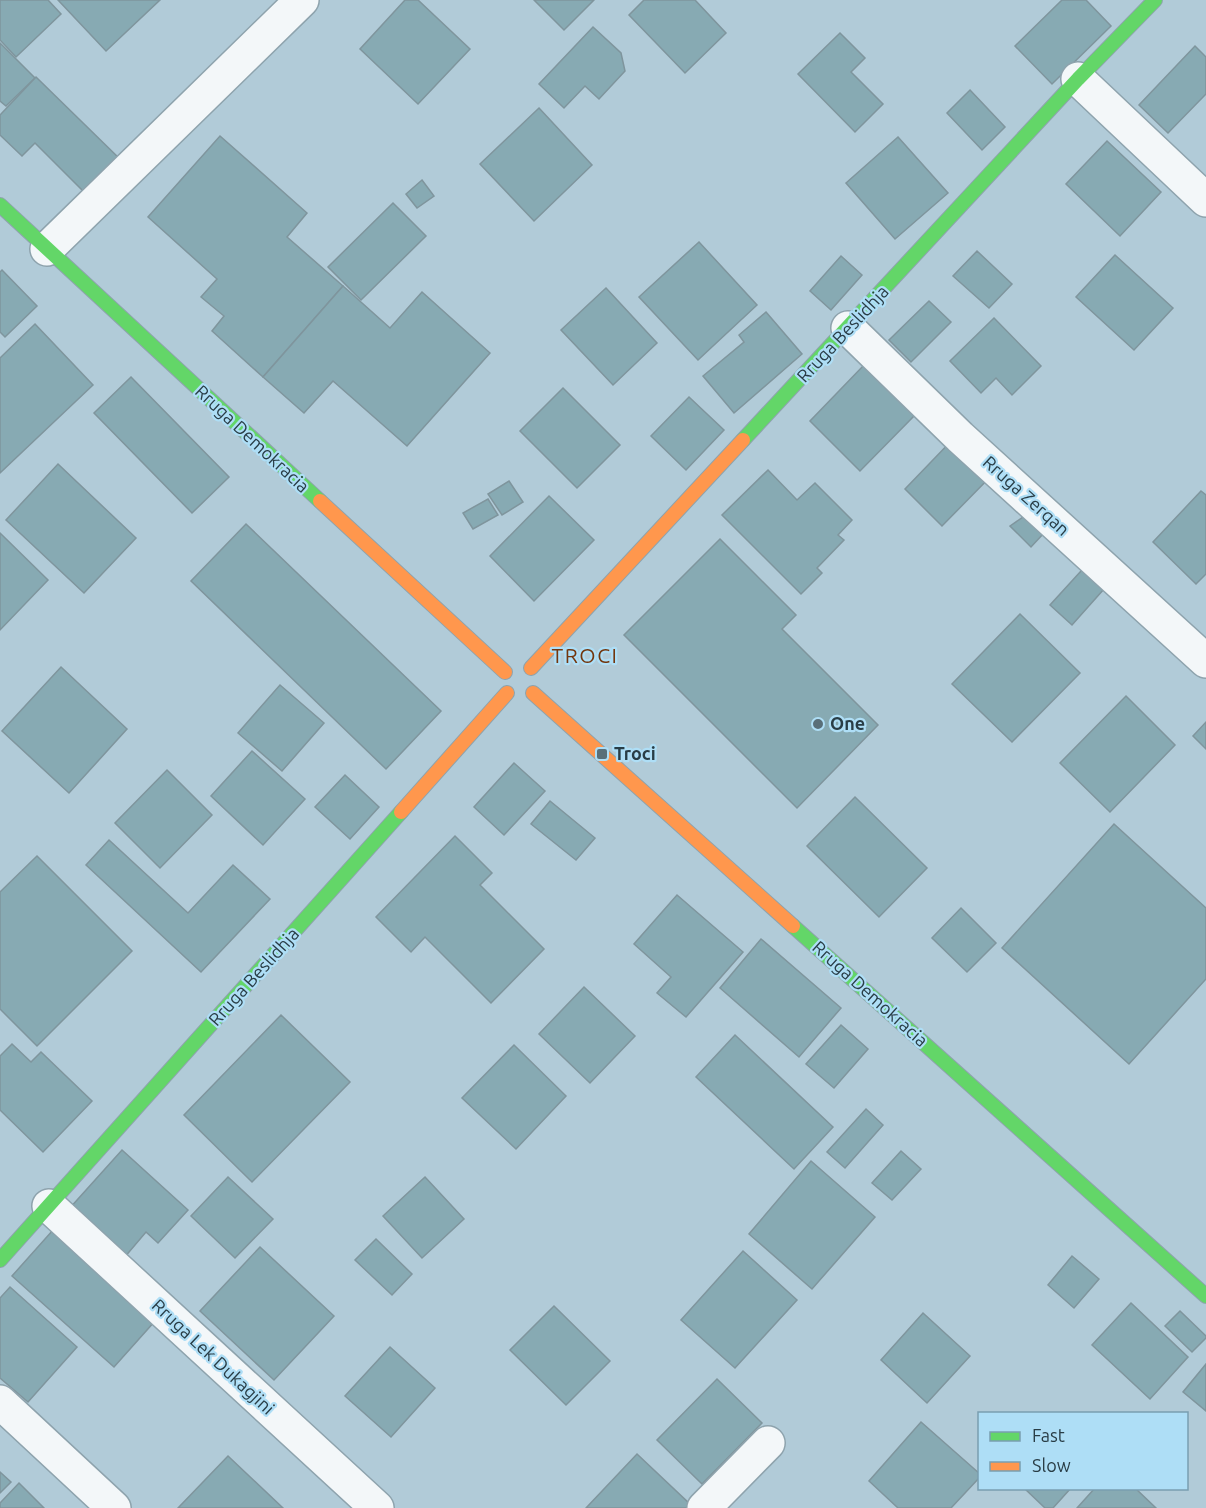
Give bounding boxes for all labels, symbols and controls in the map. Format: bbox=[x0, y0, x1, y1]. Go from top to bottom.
street label: Rruga Beslidhja bbox=[792, 281, 892, 386]
street label: Rruga Demokracia bbox=[192, 381, 314, 496]
street label: Rruga Zerqan bbox=[979, 451, 1074, 539]
district label: TROCI bbox=[552, 643, 618, 667]
place label: One bbox=[830, 713, 865, 733]
marker: One bbox=[811, 717, 825, 731]
place label: Troci bbox=[614, 743, 656, 763]
marker: Troci bbox=[595, 747, 609, 761]
street label: Rruga Beslidhja bbox=[204, 923, 302, 1029]
street label: Rruga Demokracia bbox=[809, 936, 932, 1050]
street label: Rruga Lek Dukagjini bbox=[149, 1295, 279, 1418]
legend bbox=[978, 1412, 1188, 1490]
text: Fast bbox=[1032, 1425, 1065, 1445]
text: Slow bbox=[1032, 1455, 1071, 1475]

